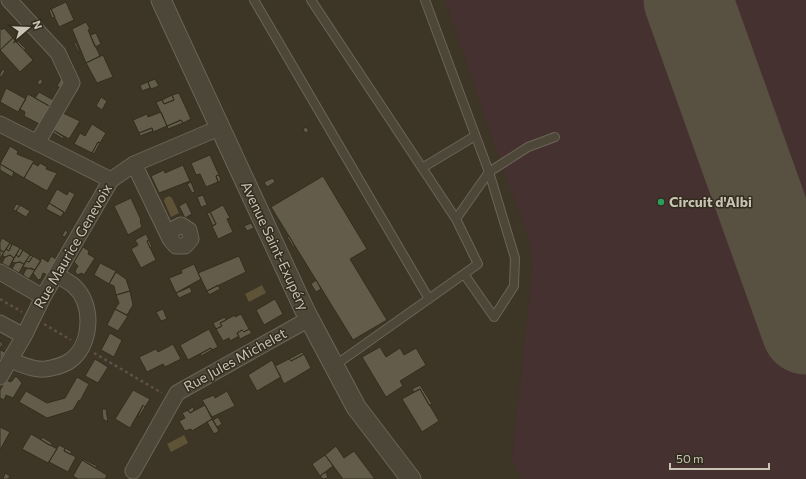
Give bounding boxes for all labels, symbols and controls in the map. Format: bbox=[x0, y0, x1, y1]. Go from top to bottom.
north arrow bbox=[8, 8, 48, 48]
text: N bbox=[30, 19, 45, 31]
street label: Avenue Saint-Exupéry bbox=[238, 179, 313, 313]
street label: Rue Maurice Genevoix bbox=[30, 180, 115, 311]
place label: Circuit d'Albi bbox=[669, 193, 752, 210]
marker: Circuit d'Albi bbox=[656, 197, 666, 207]
street label: Rue Jules Michelet bbox=[180, 324, 289, 395]
scale bar bbox=[670, 445, 769, 471]
text: 50 m bbox=[676, 451, 704, 465]

